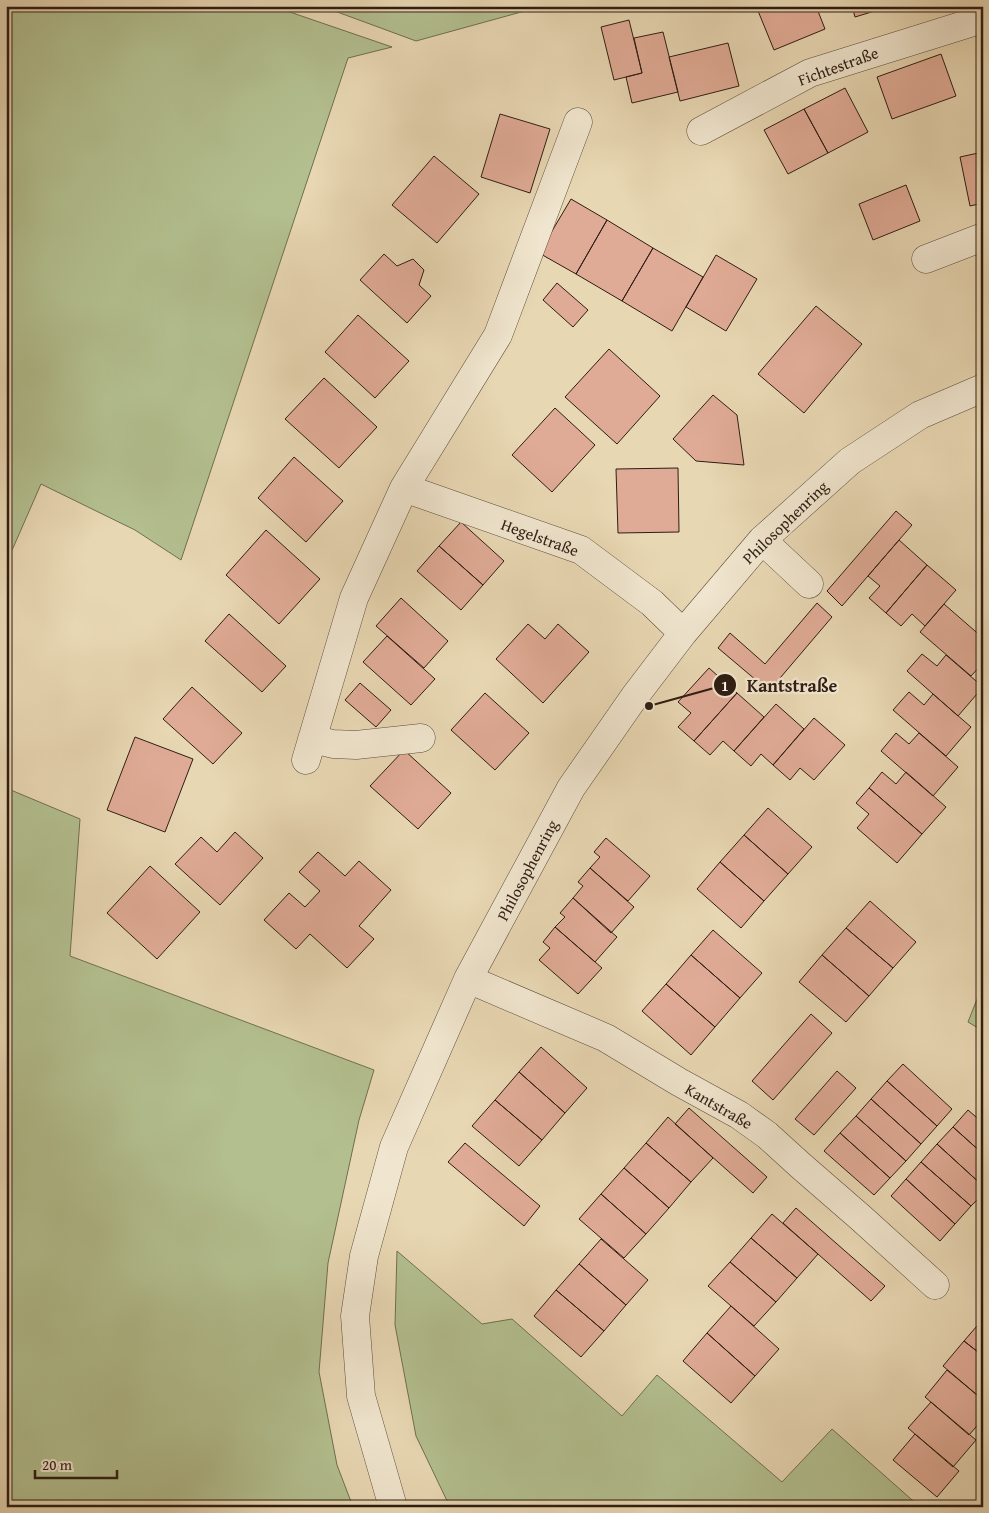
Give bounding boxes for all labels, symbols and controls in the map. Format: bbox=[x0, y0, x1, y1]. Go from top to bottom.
street label: Fichtestraße bbox=[794, 40, 882, 92]
street label: Philosophenring bbox=[737, 475, 833, 569]
street label: Hegelstraße bbox=[498, 512, 582, 562]
callout: Kantstraße bbox=[712, 669, 847, 702]
text: Kantstraße bbox=[747, 672, 837, 699]
text: 1 bbox=[721, 675, 729, 696]
street label: Philosophenring bbox=[490, 815, 564, 925]
street label: Kantstraße bbox=[681, 1077, 757, 1135]
scale bar bbox=[35, 1448, 118, 1480]
text: 20 m bbox=[42, 1454, 73, 1475]

